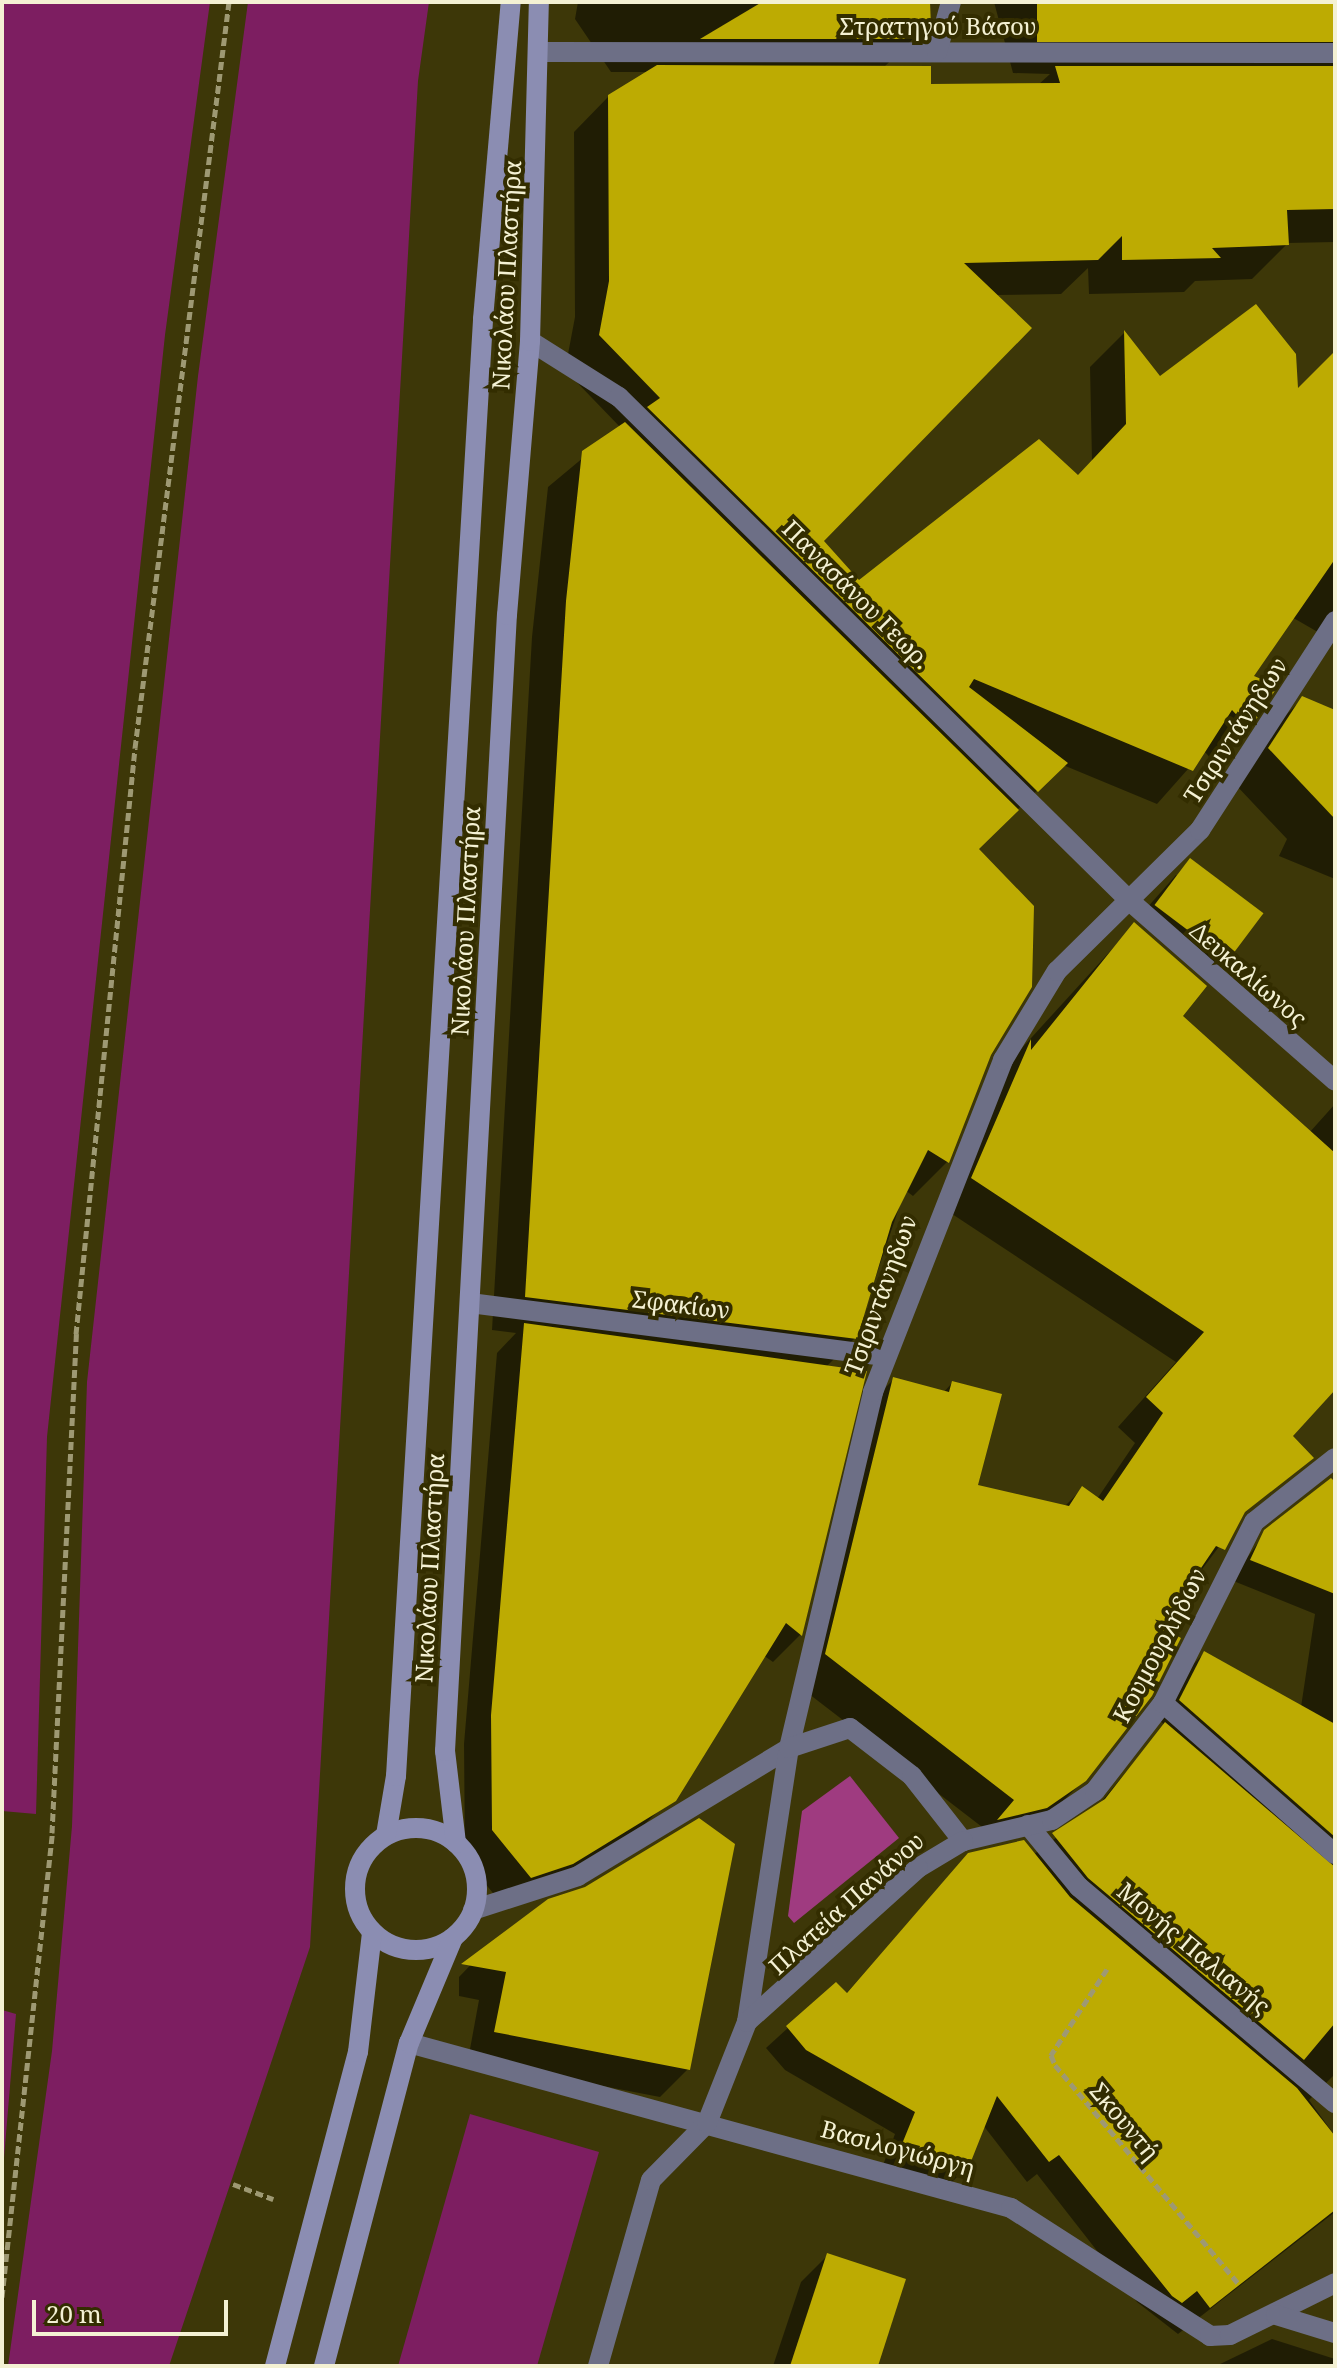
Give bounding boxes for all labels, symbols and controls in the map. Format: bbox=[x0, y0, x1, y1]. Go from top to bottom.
street label: Στρατηγού Βάσου bbox=[839, 12, 1037, 40]
street label: Νικολάου Πλαστήρα bbox=[486, 160, 526, 390]
street label: Πανασάνου Γεωρ. bbox=[777, 514, 937, 674]
street label: Τσιριντάνηδων bbox=[1177, 652, 1293, 808]
street label: Νικολάου Πλαστήρα bbox=[445, 806, 485, 1036]
street label: Δευκαλίωνος bbox=[1185, 916, 1313, 1032]
street label: Τσιριντάνηδων bbox=[838, 1211, 922, 1379]
street label: Σφακίων bbox=[631, 1284, 731, 1324]
street label: Νικολάου Πλαστήρα bbox=[409, 1453, 449, 1683]
street label: Κουμουρλήδων bbox=[1106, 1563, 1212, 1727]
street label: Πλατεία Πανάνου bbox=[763, 1826, 929, 1980]
street label: Μονής Παλιανής bbox=[1112, 1876, 1276, 2020]
street label: Σκουντή bbox=[1084, 2076, 1166, 2166]
street label: Βασιλογιώργη bbox=[818, 2114, 978, 2182]
scale bar bbox=[36, 2284, 232, 2334]
text: 20 m bbox=[46, 2297, 102, 2330]

